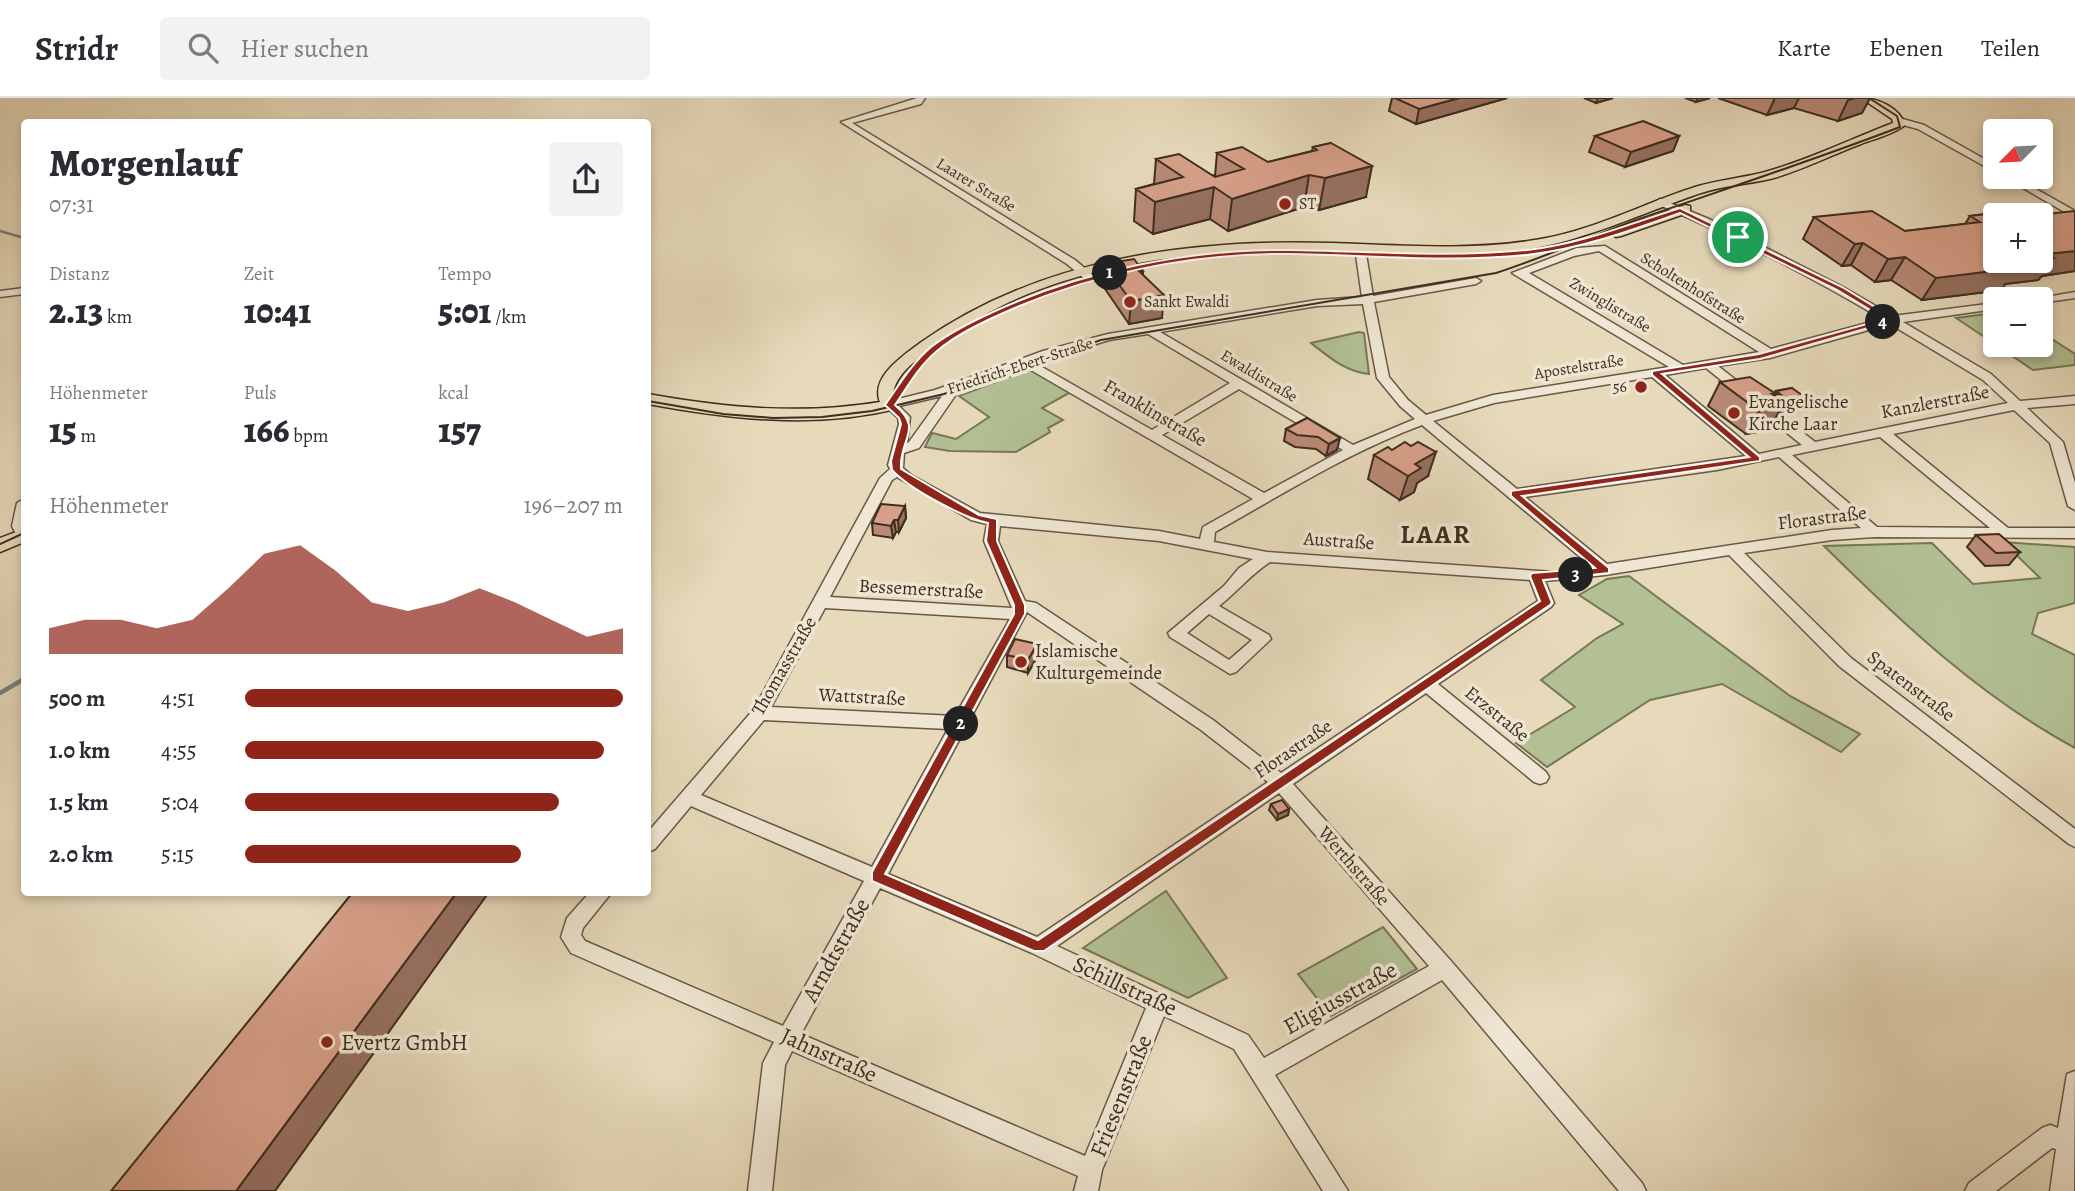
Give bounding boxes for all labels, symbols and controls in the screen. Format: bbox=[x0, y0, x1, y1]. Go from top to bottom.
search box bbox=[160, 17, 650, 80]
text: Stridr bbox=[35, 26, 118, 71]
icon: search bbox=[184, 29, 222, 67]
text: Hier suchen bbox=[240, 31, 369, 66]
text: Karte bbox=[1777, 32, 1831, 64]
text: Ebenen bbox=[1869, 32, 1943, 64]
text: Teilen bbox=[1981, 32, 2040, 64]
north arrow bbox=[1983, 119, 2053, 189]
map controls bbox=[1983, 119, 2053, 357]
text: Morgenlauf bbox=[49, 137, 239, 189]
button: share bbox=[549, 142, 623, 216]
street label: Laarer Straße bbox=[932, 153, 1020, 217]
text: 07:31 bbox=[49, 189, 94, 220]
place label: ST bbox=[1299, 193, 1316, 215]
marker: ST bbox=[1277, 196, 1293, 212]
button: + bbox=[1983, 203, 2053, 273]
pin bbox=[1708, 207, 1768, 267]
icon: arrive bbox=[1719, 218, 1757, 256]
street label: Scholtenhofstraße bbox=[1636, 247, 1750, 329]
pin: 1 bbox=[1092, 256, 1128, 290]
text: 1 bbox=[1106, 259, 1113, 285]
text: Distanz bbox=[49, 261, 110, 287]
text: Zeit bbox=[244, 261, 274, 287]
text: Tempo bbox=[438, 261, 491, 287]
street label: Zwinglistraße bbox=[1565, 272, 1655, 338]
text: 2.13 bbox=[49, 287, 103, 335]
text: 10:41 bbox=[244, 287, 311, 335]
text: 5:01 bbox=[438, 287, 491, 335]
button: − bbox=[1983, 287, 2053, 357]
place label: Sankt Ewaldi bbox=[1144, 291, 1229, 313]
marker: Sankt Ewaldi bbox=[1122, 294, 1138, 310]
text: km bbox=[103, 304, 132, 330]
text: /km bbox=[491, 304, 527, 330]
pin: 4 bbox=[1866, 304, 1900, 340]
text: 4 bbox=[1878, 308, 1887, 334]
street label: Friedrich-Ebert-Straße bbox=[944, 332, 1096, 400]
street label: Ewaldistraße bbox=[1216, 344, 1302, 408]
street label: Apostelstraße bbox=[1532, 349, 1625, 385]
street label: Franklinstraße bbox=[1099, 373, 1211, 453]
place label: 56 bbox=[1613, 376, 1627, 398]
marker: 56 bbox=[1633, 379, 1649, 395]
street label: Kanzlerstraße bbox=[1879, 379, 1991, 425]
text: Höhenmeter bbox=[49, 380, 148, 406]
text: Puls bbox=[244, 380, 277, 406]
text: kcal bbox=[438, 380, 469, 406]
place label: Evangelische Kirche Laar bbox=[1748, 389, 1848, 437]
marker: Evangelische Kirche Laar bbox=[1726, 405, 1742, 421]
text: 15 bbox=[49, 406, 77, 454]
text: 166 bbox=[244, 406, 289, 454]
text: 157 bbox=[438, 406, 481, 454]
text: m bbox=[77, 423, 96, 449]
text: bpm bbox=[289, 423, 329, 449]
text: Höhenmeter bbox=[49, 490, 169, 521]
text: 196–207 m bbox=[524, 490, 623, 521]
street label: Florastraße bbox=[1776, 500, 1868, 536]
district label: LAAR bbox=[1400, 517, 1472, 552]
street label: Austraße bbox=[1302, 525, 1375, 556]
pin: 3 bbox=[1558, 558, 1594, 592]
text: 3 bbox=[1571, 561, 1580, 587]
street label: Bessemerstraße bbox=[858, 573, 984, 605]
street label: Thomasstraße bbox=[745, 612, 823, 720]
place label: Islamische Kulturgemeinde bbox=[1035, 638, 1162, 686]
street label: Spatenstraße bbox=[1862, 644, 1960, 728]
marker: Islamische Kulturgemeinde bbox=[1013, 654, 1029, 670]
street label: Erzstraße bbox=[1459, 680, 1535, 748]
street label: Wattstraße bbox=[817, 682, 906, 712]
text: 500 m bbox=[49, 683, 105, 714]
text: 4:51 bbox=[161, 683, 195, 714]
pin: 2 bbox=[944, 706, 978, 742]
text: 2 bbox=[956, 710, 965, 736]
street label: Florastraße bbox=[1249, 713, 1337, 785]
text: 1.0 km bbox=[49, 735, 110, 766]
text: 4:55 bbox=[161, 735, 197, 766]
text: 1.5 km bbox=[49, 787, 109, 818]
text: 5:04 bbox=[161, 787, 199, 818]
street label: Werthstraße bbox=[1311, 820, 1396, 912]
text: 2.0 km bbox=[49, 839, 113, 870]
text: 5:15 bbox=[161, 839, 194, 870]
street label: Arndtstraße bbox=[794, 892, 877, 1008]
street label: Schillstraße bbox=[1068, 948, 1182, 1024]
street label: Eligiusstraße bbox=[1278, 954, 1402, 1042]
street label: Jahnstraße bbox=[776, 1020, 882, 1090]
place label: Evertz GmbH bbox=[341, 1027, 468, 1058]
street label: Friesenstraße bbox=[1082, 1030, 1160, 1162]
marker: Evertz GmbH bbox=[319, 1034, 335, 1050]

